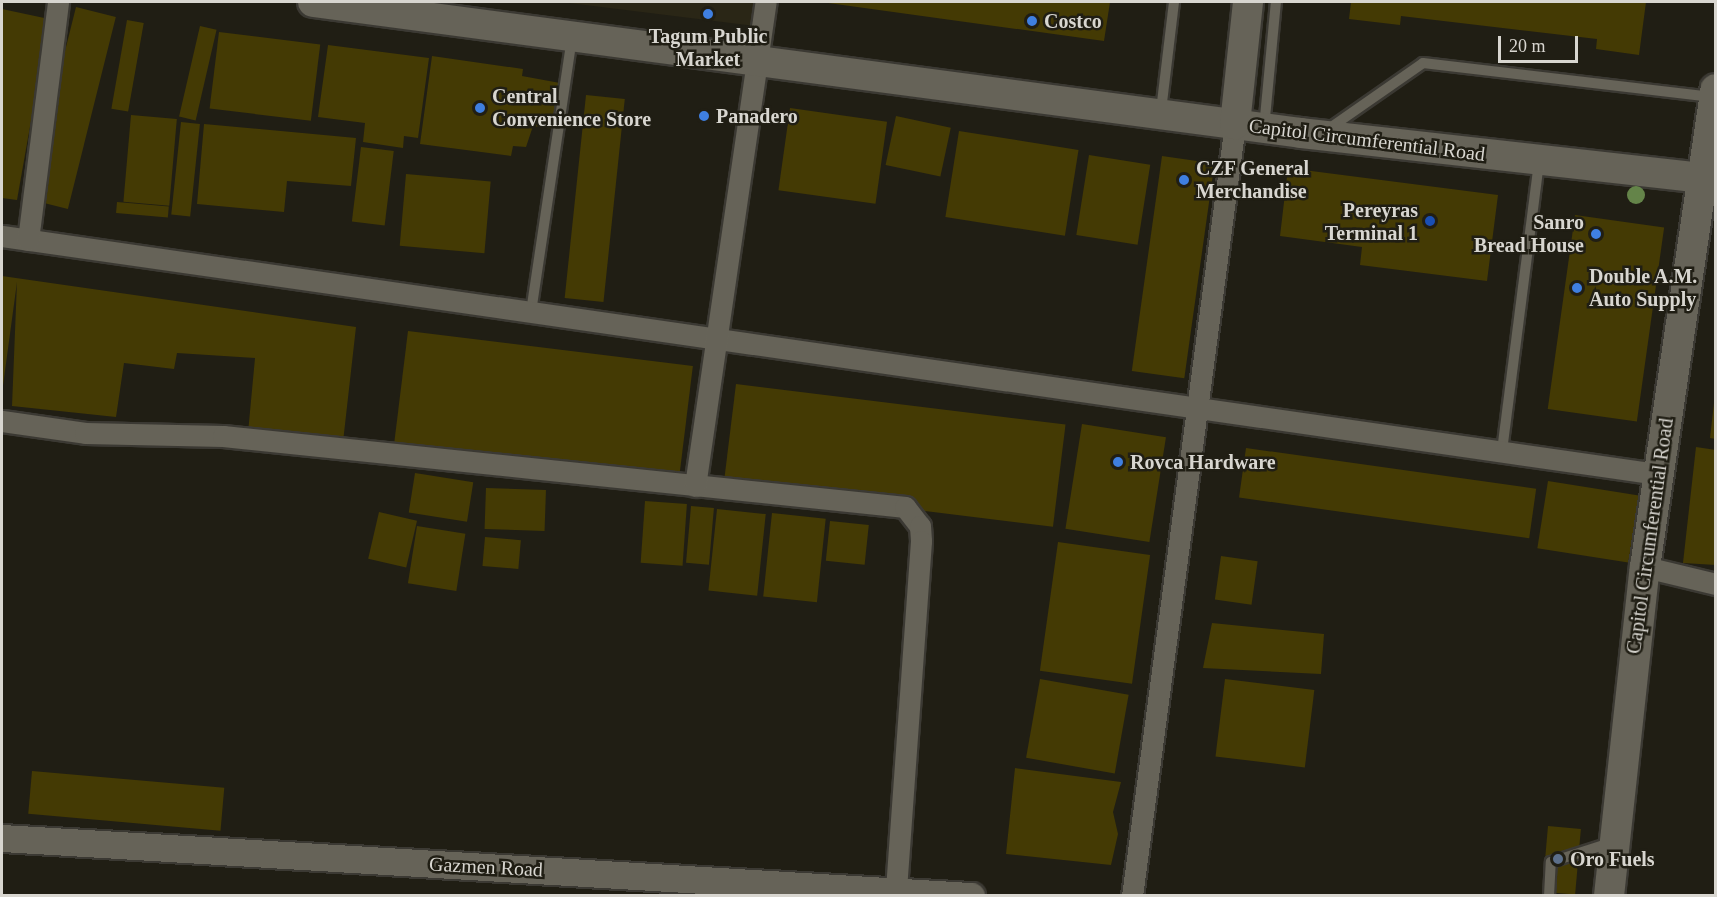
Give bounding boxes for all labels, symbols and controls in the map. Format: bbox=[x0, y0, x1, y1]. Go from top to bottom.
marker: Tagum Public Market bbox=[701, 7, 715, 21]
place label: Costco bbox=[1044, 9, 1102, 33]
marker: Costco bbox=[1025, 14, 1039, 28]
place label: Tagum Public Market bbox=[649, 24, 767, 71]
scale bar bbox=[1501, 24, 1580, 62]
text: 20 m bbox=[1509, 36, 1546, 56]
place label: Central Convenience Store bbox=[492, 84, 651, 131]
marker: Central Convenience Store bbox=[473, 101, 487, 115]
place label: Panadero bbox=[716, 104, 798, 128]
marker: Panadero bbox=[697, 109, 711, 123]
street label: Capitol Circumferential Road bbox=[1248, 114, 1486, 166]
place label: CZF General Merchandise bbox=[1196, 156, 1310, 203]
marker: CZF General Merchandise bbox=[1177, 173, 1191, 187]
place label: Pereyras Terminal 1 bbox=[1325, 198, 1418, 245]
place label: Sanro Bread House bbox=[1474, 210, 1584, 257]
marker: Pereyras Terminal 1 bbox=[1423, 214, 1437, 228]
marker: Sanro Bread House bbox=[1589, 227, 1603, 241]
place label: Double A.M. Auto Supply bbox=[1589, 264, 1698, 311]
marker: Double A.M. Auto Supply bbox=[1570, 281, 1584, 295]
street label: Capitol Circumferential Road bbox=[1622, 417, 1678, 655]
place label: Rovca Hardware bbox=[1130, 450, 1276, 474]
marker: Rovca Hardware bbox=[1111, 455, 1125, 469]
place label: Oro Fuels bbox=[1570, 847, 1655, 871]
street label: Gazmen Road bbox=[429, 852, 543, 882]
marker: Oro Fuels bbox=[1551, 852, 1565, 866]

